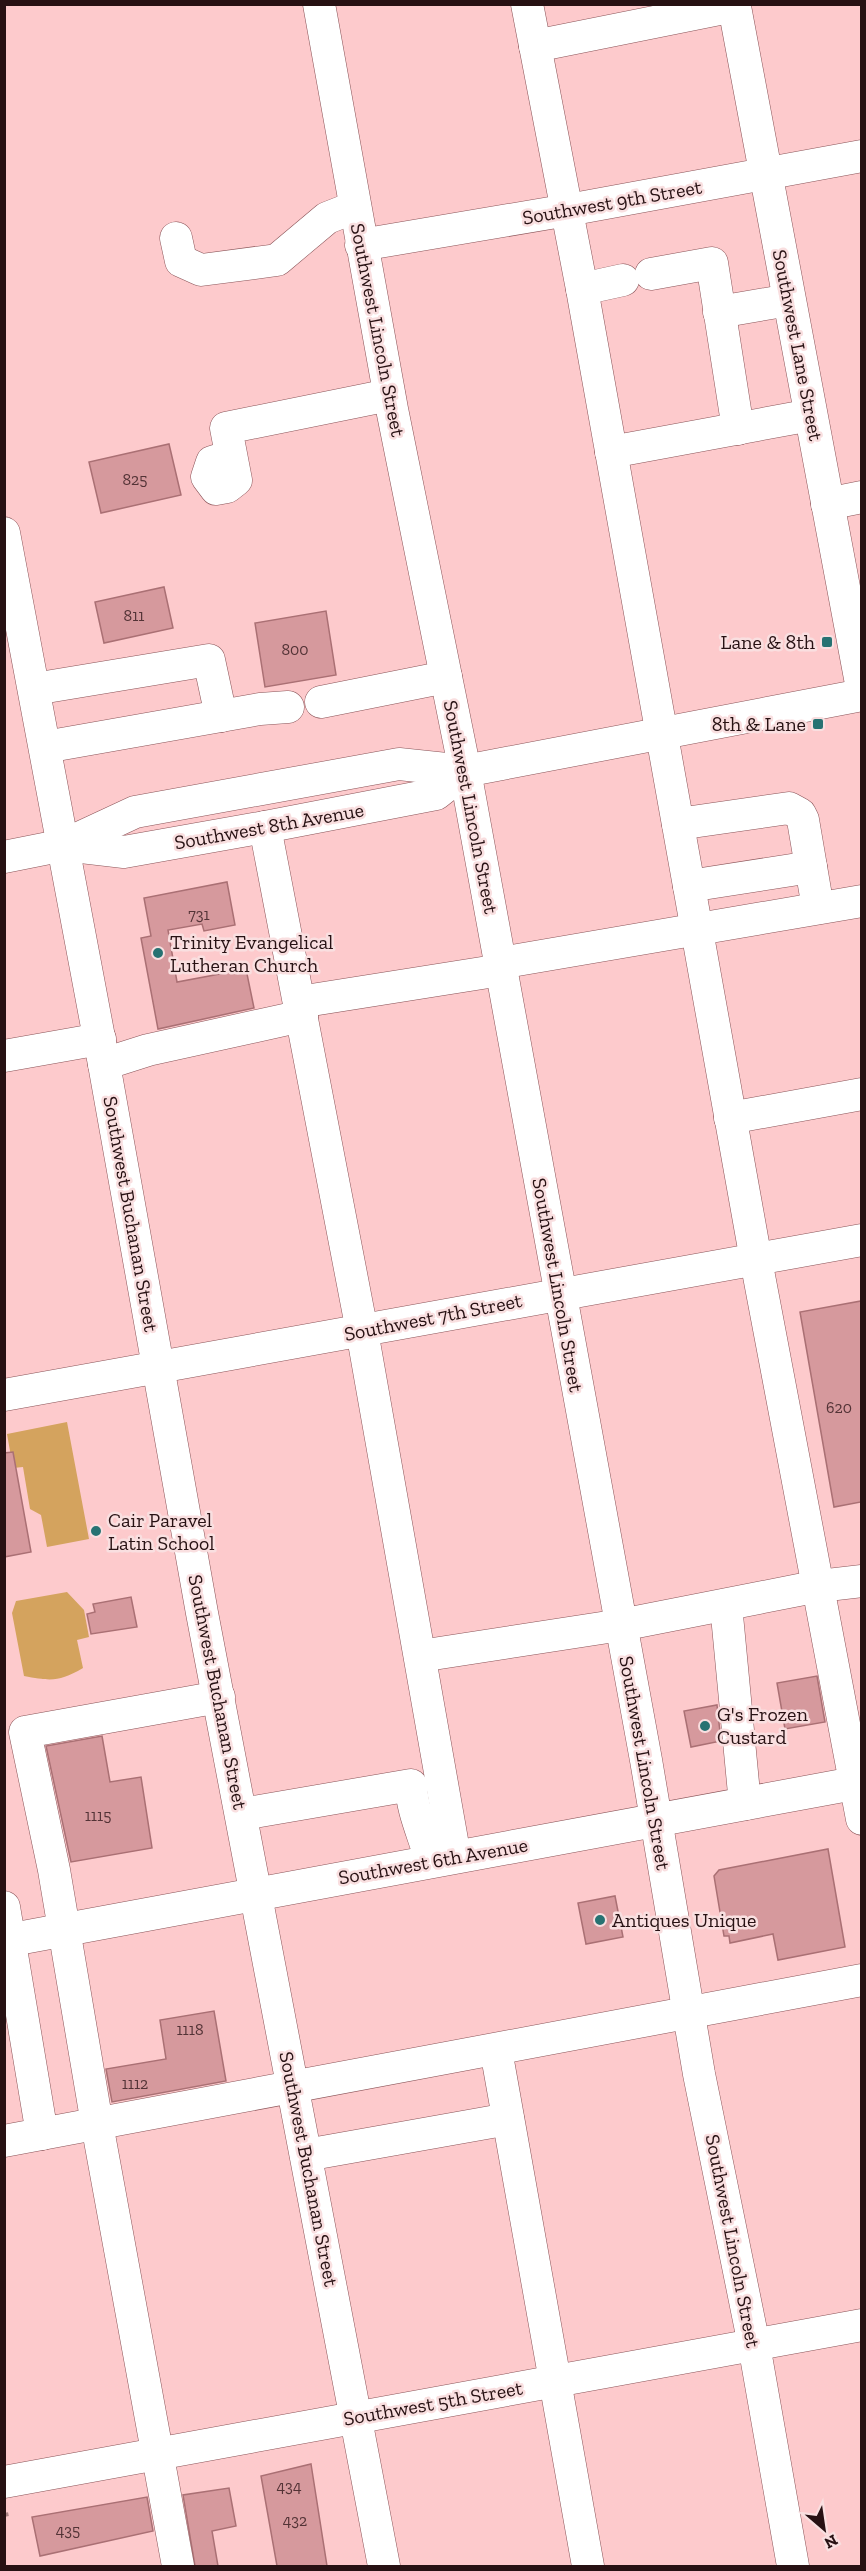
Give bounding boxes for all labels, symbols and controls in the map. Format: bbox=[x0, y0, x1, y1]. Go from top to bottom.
street label: Southwest 9th Street bbox=[520, 174, 704, 230]
street label: Southwest Lincoln Street bbox=[346, 221, 411, 439]
street label: Southwest Lane Street bbox=[768, 247, 828, 443]
house number: 825 bbox=[122, 470, 148, 489]
house number: 811 bbox=[124, 606, 144, 625]
place label: Lane & 8th bbox=[721, 630, 816, 654]
marker: Lane & 8th bbox=[820, 635, 834, 649]
house number: 800 bbox=[281, 640, 309, 659]
street label: Southwest Lincoln Street bbox=[439, 698, 504, 916]
place label: 8th & Lane bbox=[712, 712, 806, 736]
marker: 8th & Lane bbox=[811, 717, 825, 731]
street label: Southwest 8th Avenue bbox=[172, 798, 366, 854]
house number: 731 bbox=[188, 905, 210, 924]
place label: Trinity Evangelical Lutheran Church bbox=[170, 930, 333, 977]
marker: Trinity Evangelical Lutheran Church bbox=[151, 946, 165, 960]
street label: Southwest Buchanan Street bbox=[98, 1094, 164, 1334]
street label: Southwest Lincoln Street bbox=[527, 1176, 589, 1395]
street label: Southwest 7th Street bbox=[342, 1288, 525, 1346]
house number: 620 bbox=[826, 1398, 852, 1417]
place label: Cair Paravel Latin School bbox=[108, 1508, 215, 1555]
marker: Cair Paravel Latin School bbox=[89, 1524, 103, 1538]
street label: Southwest Buchanan Street bbox=[183, 1572, 253, 1812]
street label: Southwest Lincoln Street bbox=[614, 1654, 676, 1873]
place label: G's Frozen Custard bbox=[717, 1702, 808, 1749]
marker: G's Frozen Custard bbox=[698, 1719, 712, 1733]
house number: 1115 bbox=[85, 1806, 111, 1825]
street label: Southwest 6th Avenue bbox=[336, 1833, 530, 1889]
place label: Antiques Unique bbox=[612, 1908, 756, 1932]
marker: Antiques Unique bbox=[593, 1913, 607, 1927]
house number: 1118 bbox=[176, 2020, 204, 2039]
street label: Southwest Buchanan Street bbox=[274, 2049, 344, 2289]
house number: 1112 bbox=[122, 2074, 148, 2093]
street label: Southwest Lincoln Street bbox=[701, 2132, 766, 2350]
street label: Southwest 5th Street bbox=[342, 2375, 525, 2431]
house number: 434 bbox=[276, 2477, 302, 2496]
north arrow bbox=[794, 2499, 854, 2559]
house number: 432 bbox=[283, 2511, 307, 2530]
house number: 435 bbox=[56, 2521, 80, 2540]
text: N bbox=[821, 2530, 841, 2553]

